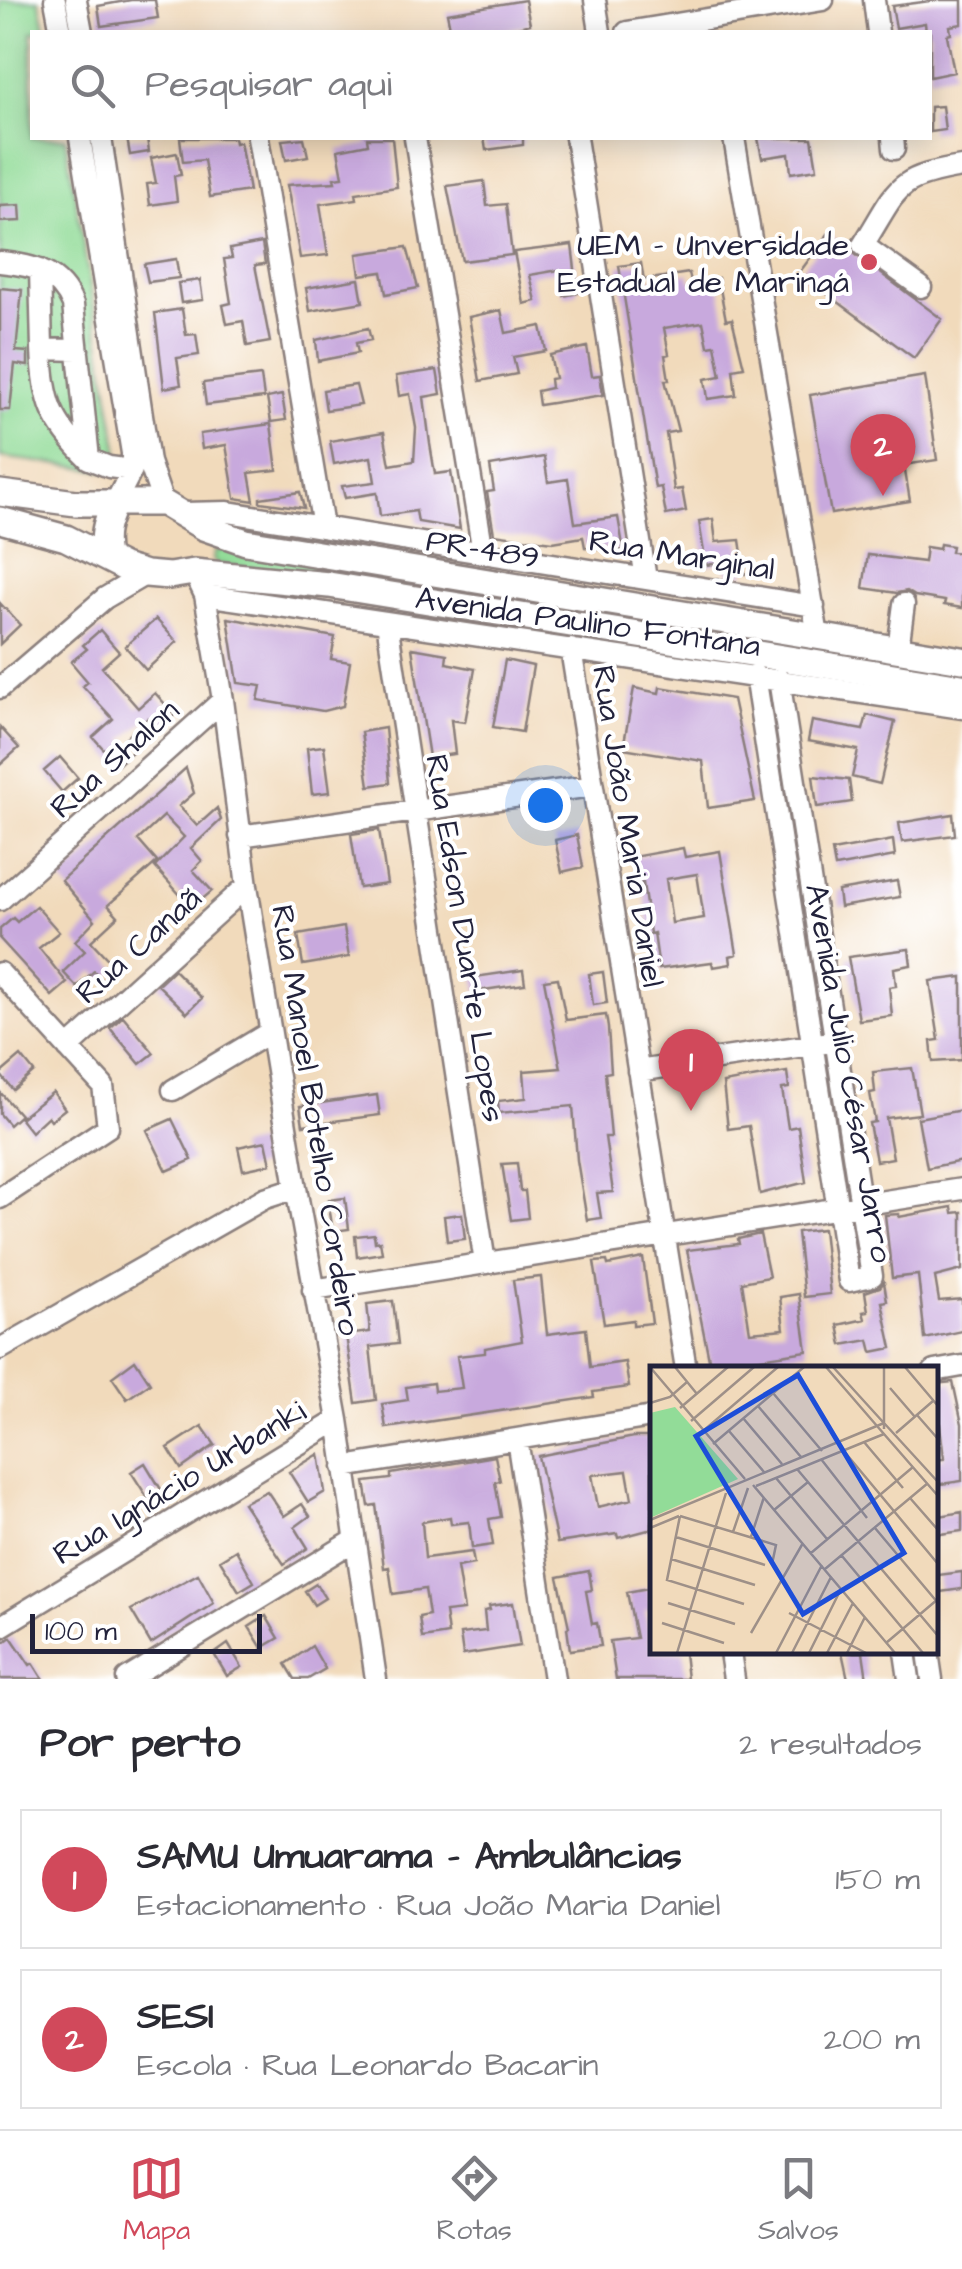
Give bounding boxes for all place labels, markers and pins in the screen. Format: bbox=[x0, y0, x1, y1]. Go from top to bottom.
place label: UEM - Unversidade Estadual de Maringá bbox=[557, 223, 849, 305]
marker: UEM - Unversidade Estadual de Maringá bbox=[858, 251, 880, 273]
pin: 2 bbox=[850, 414, 916, 496]
pin: 1 bbox=[658, 1028, 724, 1111]

